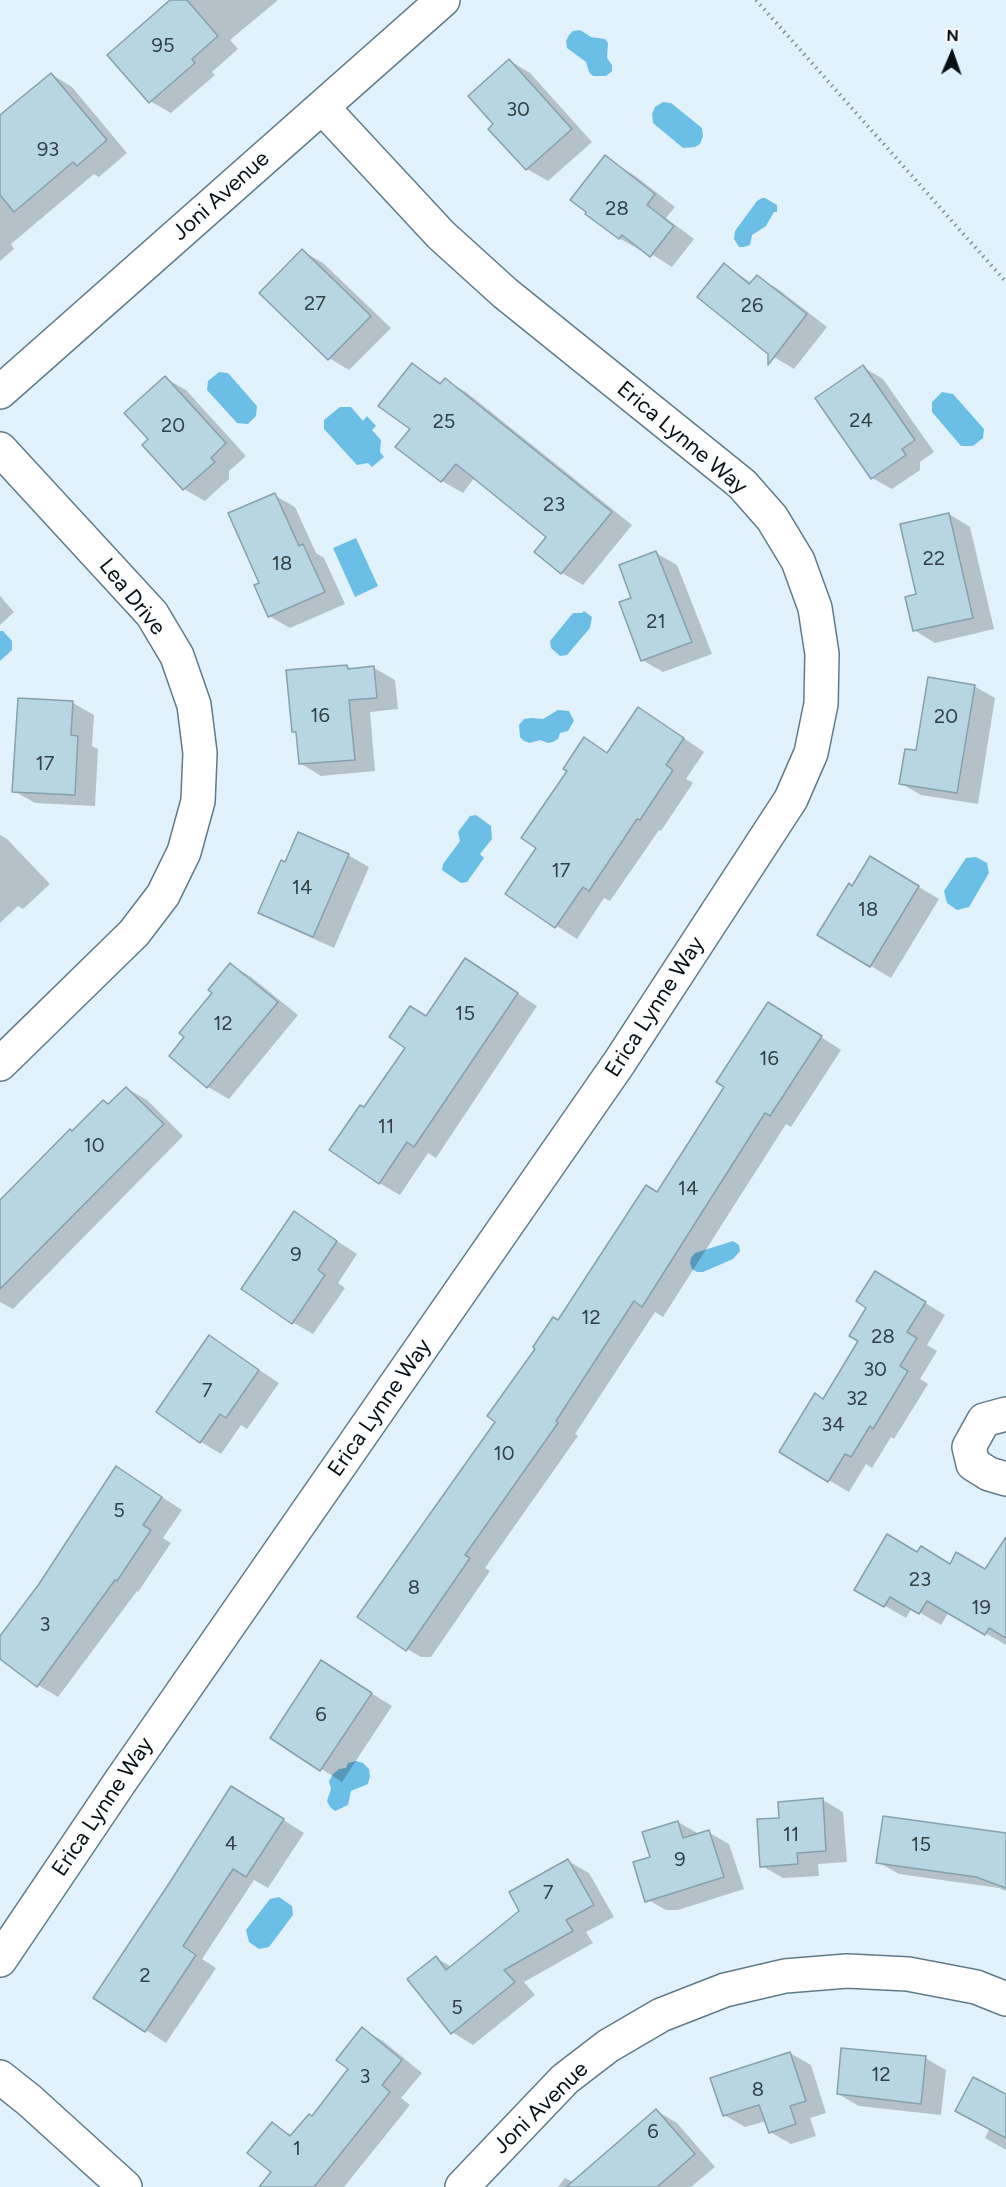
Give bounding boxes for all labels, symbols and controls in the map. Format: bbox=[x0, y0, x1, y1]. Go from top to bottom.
north arrow bbox=[922, 24, 982, 84]
text: N bbox=[946, 26, 959, 45]
house number: 95 bbox=[152, 34, 174, 58]
house number: 30 bbox=[506, 98, 530, 122]
house number: 93 bbox=[37, 138, 59, 162]
street label: Joni Avenue bbox=[167, 146, 275, 246]
house number: 28 bbox=[605, 197, 629, 221]
house number: 27 bbox=[304, 292, 326, 316]
house number: 26 bbox=[741, 294, 763, 318]
street label: Erica Lynne Way bbox=[612, 376, 752, 500]
house number: 24 bbox=[849, 409, 873, 433]
house number: 25 bbox=[433, 410, 455, 434]
house number: 20 bbox=[161, 414, 185, 438]
house number: 23 bbox=[543, 493, 565, 517]
house number: 22 bbox=[923, 547, 945, 571]
house number: 18 bbox=[272, 552, 292, 576]
street label: Lea Drive bbox=[93, 553, 171, 641]
house number: 21 bbox=[646, 610, 666, 634]
house number: 16 bbox=[310, 704, 330, 728]
house number: 20 bbox=[934, 705, 958, 729]
house number: 17 bbox=[36, 752, 54, 776]
house number: 17 bbox=[552, 859, 570, 883]
house number: 14 bbox=[292, 876, 312, 900]
house number: 18 bbox=[858, 898, 878, 922]
street label: Erica Lynne Way bbox=[600, 932, 710, 1082]
house number: 15 bbox=[455, 1002, 475, 1026]
house number: 12 bbox=[213, 1012, 233, 1036]
house number: 16 bbox=[759, 1047, 779, 1071]
house number: 11 bbox=[378, 1115, 394, 1139]
house number: 10 bbox=[83, 1134, 105, 1158]
house number: 14 bbox=[678, 1177, 698, 1201]
house number: 9 bbox=[290, 1243, 302, 1267]
house number: 12 bbox=[581, 1306, 601, 1330]
house number: 28 bbox=[871, 1325, 895, 1349]
street label: Erica Lynne Way bbox=[323, 1334, 437, 1482]
house number: 30 bbox=[863, 1358, 887, 1382]
house number: 7 bbox=[202, 1379, 212, 1403]
house number: 32 bbox=[846, 1387, 868, 1411]
house number: 34 bbox=[821, 1413, 845, 1437]
house number: 10 bbox=[493, 1442, 515, 1466]
house number: 5 bbox=[113, 1499, 125, 1523]
house number: 23 bbox=[909, 1568, 931, 1592]
house number: 8 bbox=[408, 1576, 420, 1600]
house number: 19 bbox=[971, 1596, 991, 1620]
house number: 3 bbox=[40, 1613, 50, 1637]
house number: 6 bbox=[315, 1703, 327, 1727]
street label: Erica Lynne Way bbox=[47, 1733, 159, 1881]
house number: 11 bbox=[783, 1823, 799, 1847]
house number: 4 bbox=[225, 1832, 237, 1856]
house number: 15 bbox=[911, 1833, 931, 1857]
house number: 9 bbox=[674, 1848, 686, 1872]
house number: 7 bbox=[543, 1881, 553, 1905]
house number: 2 bbox=[139, 1964, 151, 1988]
house number: 5 bbox=[451, 1996, 463, 2020]
street label: Joni Avenue bbox=[488, 2056, 594, 2160]
house number: 12 bbox=[871, 2063, 891, 2087]
house number: 3 bbox=[360, 2065, 370, 2089]
house number: 8 bbox=[752, 2078, 764, 2102]
house number: 6 bbox=[647, 2120, 659, 2144]
house number: 1 bbox=[293, 2137, 301, 2161]

